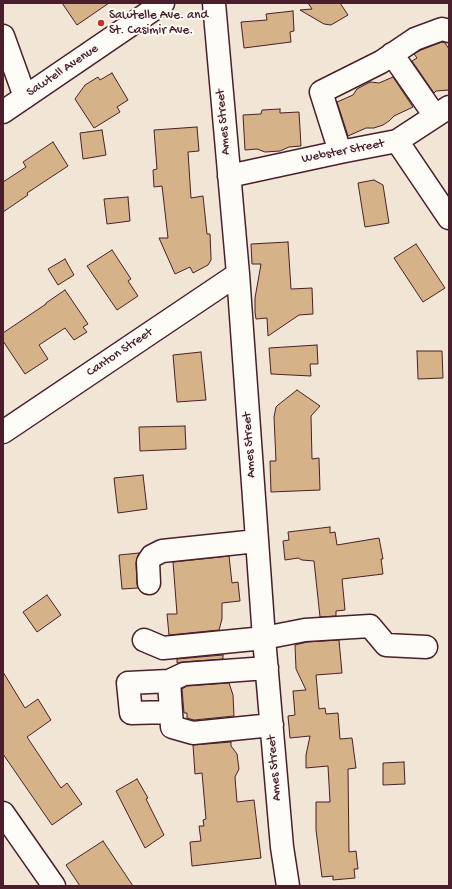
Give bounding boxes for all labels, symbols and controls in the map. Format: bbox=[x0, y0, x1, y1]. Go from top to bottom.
place label: Sawtelle Ave. and St. Casimir Ave. bbox=[109, 8, 208, 39]
marker: Sawtelle Ave. and St. Casimir Ave. bbox=[96, 18, 106, 28]
street label: Sawtell Avenue bbox=[24, 41, 102, 101]
street label: Ames Street bbox=[213, 88, 235, 156]
street label: Webster Street bbox=[300, 136, 386, 168]
street label: Canton Street bbox=[84, 325, 156, 381]
street label: Ames Street bbox=[240, 411, 260, 479]
street label: Ames Street bbox=[264, 734, 286, 802]

